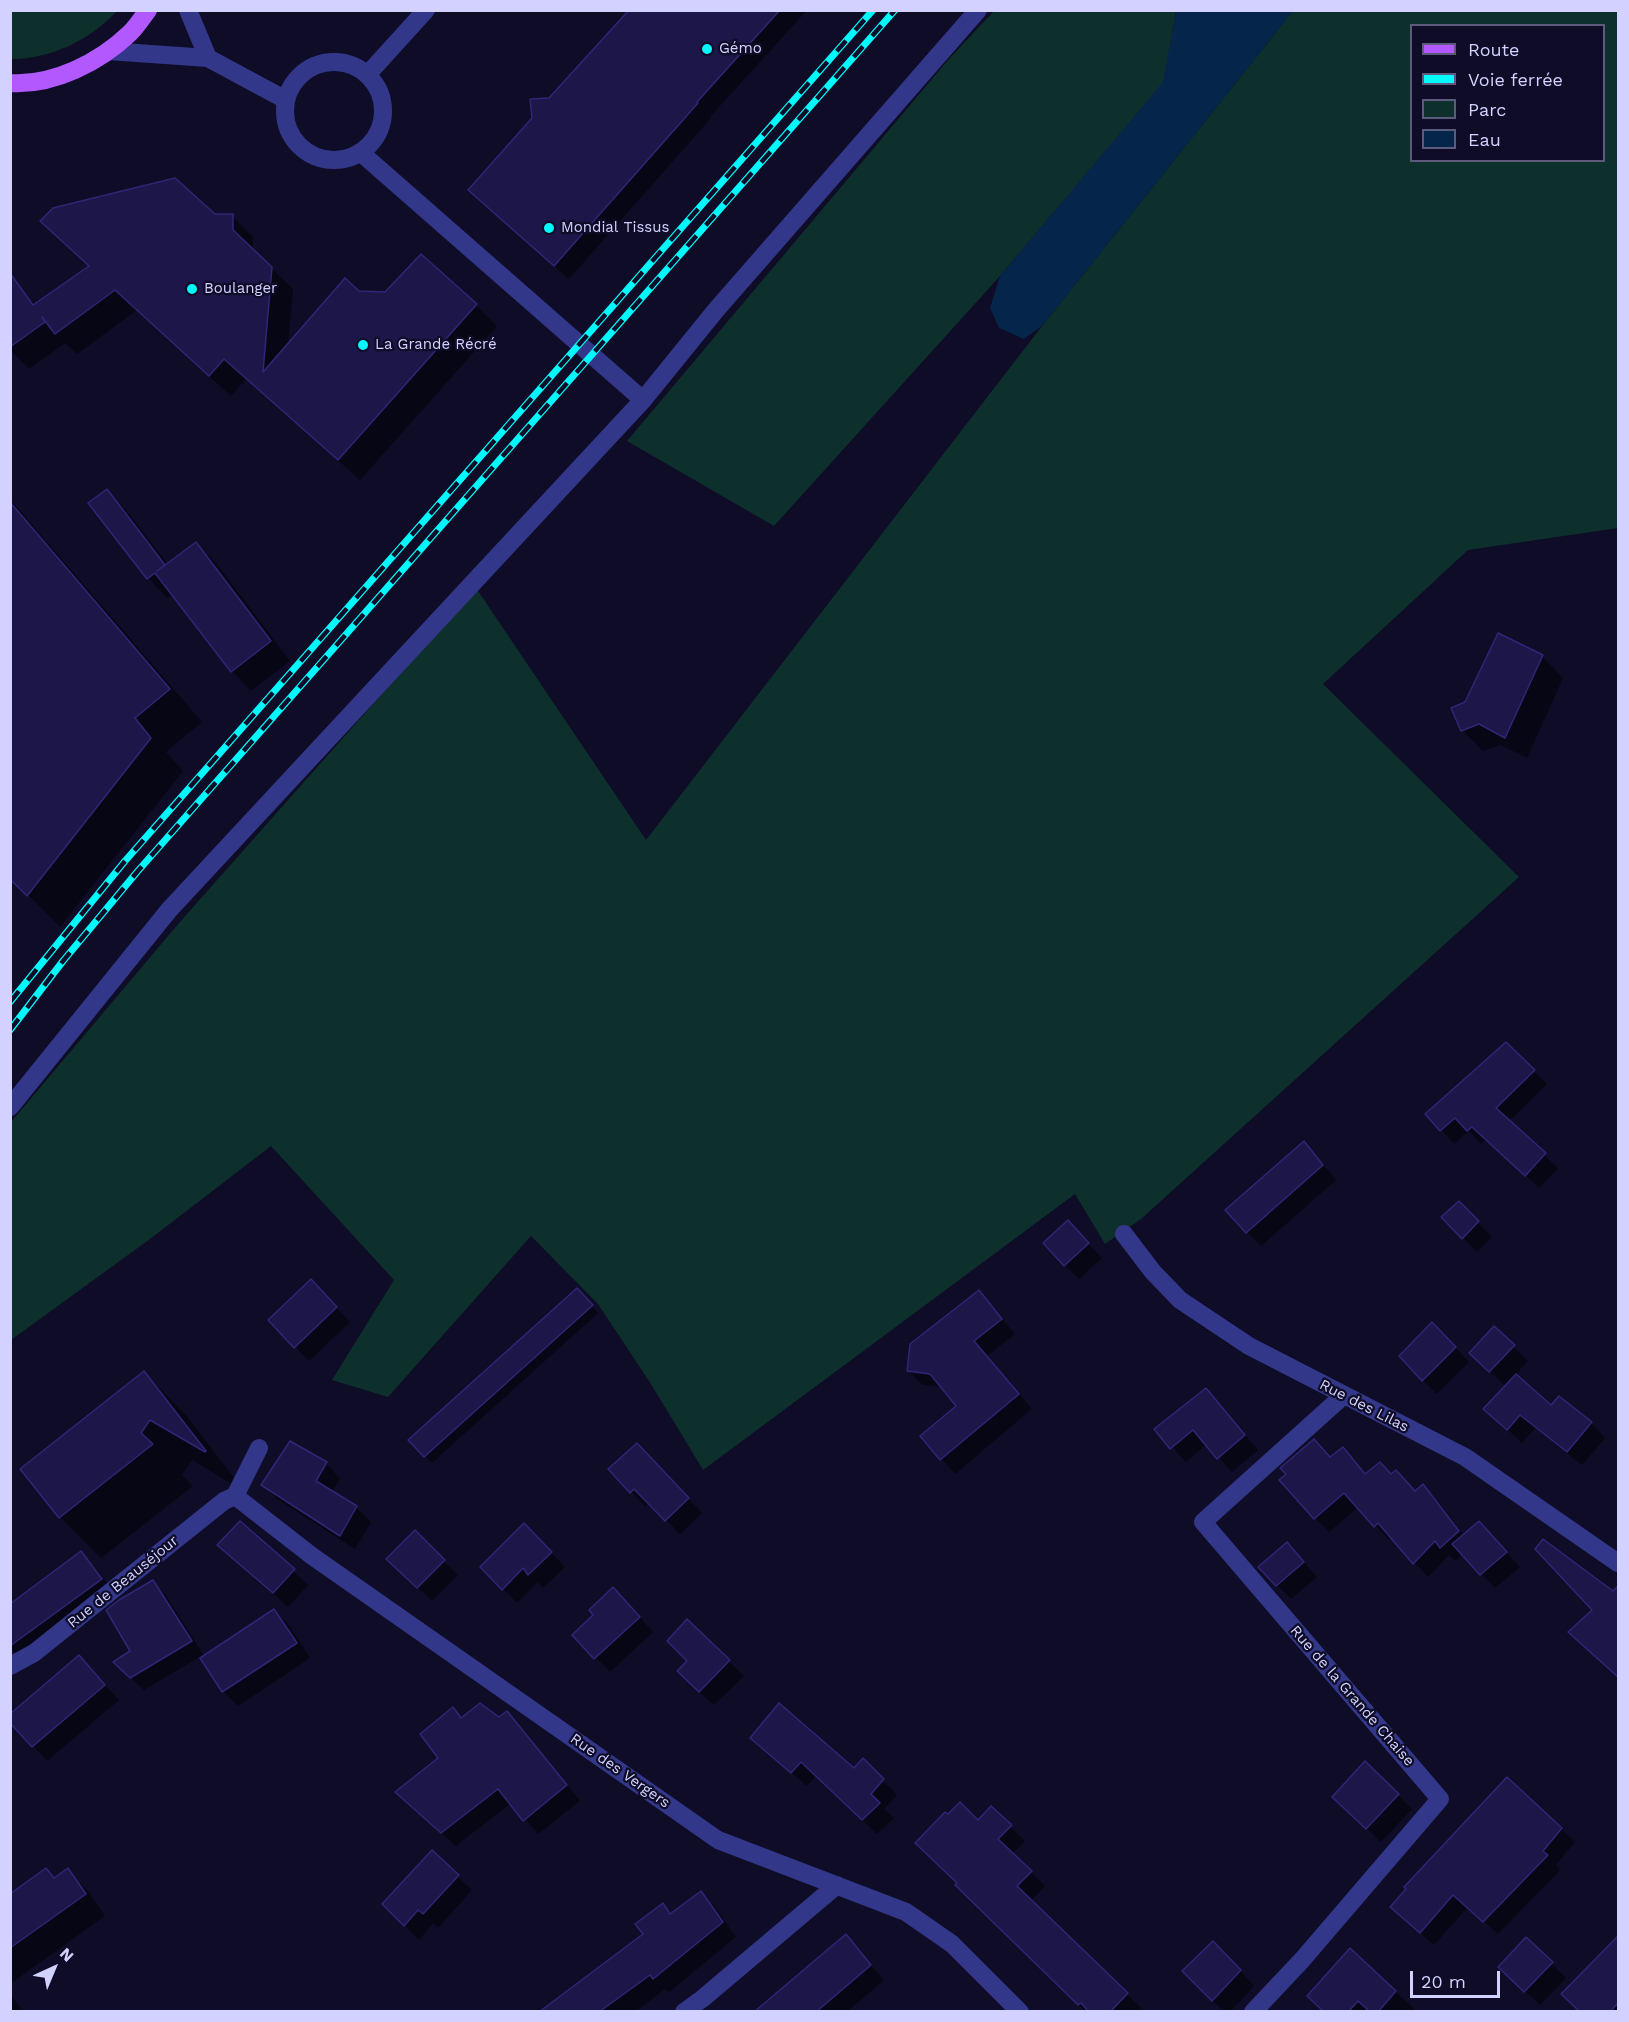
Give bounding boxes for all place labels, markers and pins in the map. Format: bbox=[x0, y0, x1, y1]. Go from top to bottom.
place label: Gémo bbox=[719, 40, 762, 58]
marker: Gémo bbox=[700, 42, 714, 56]
place label: Mondial Tissus bbox=[561, 219, 669, 237]
marker: Mondial Tissus bbox=[542, 221, 556, 235]
place label: Boulanger bbox=[204, 280, 277, 298]
marker: Boulanger bbox=[185, 282, 199, 296]
place label: La Grande Récré bbox=[375, 336, 497, 354]
marker: La Grande Récré bbox=[356, 338, 370, 352]

